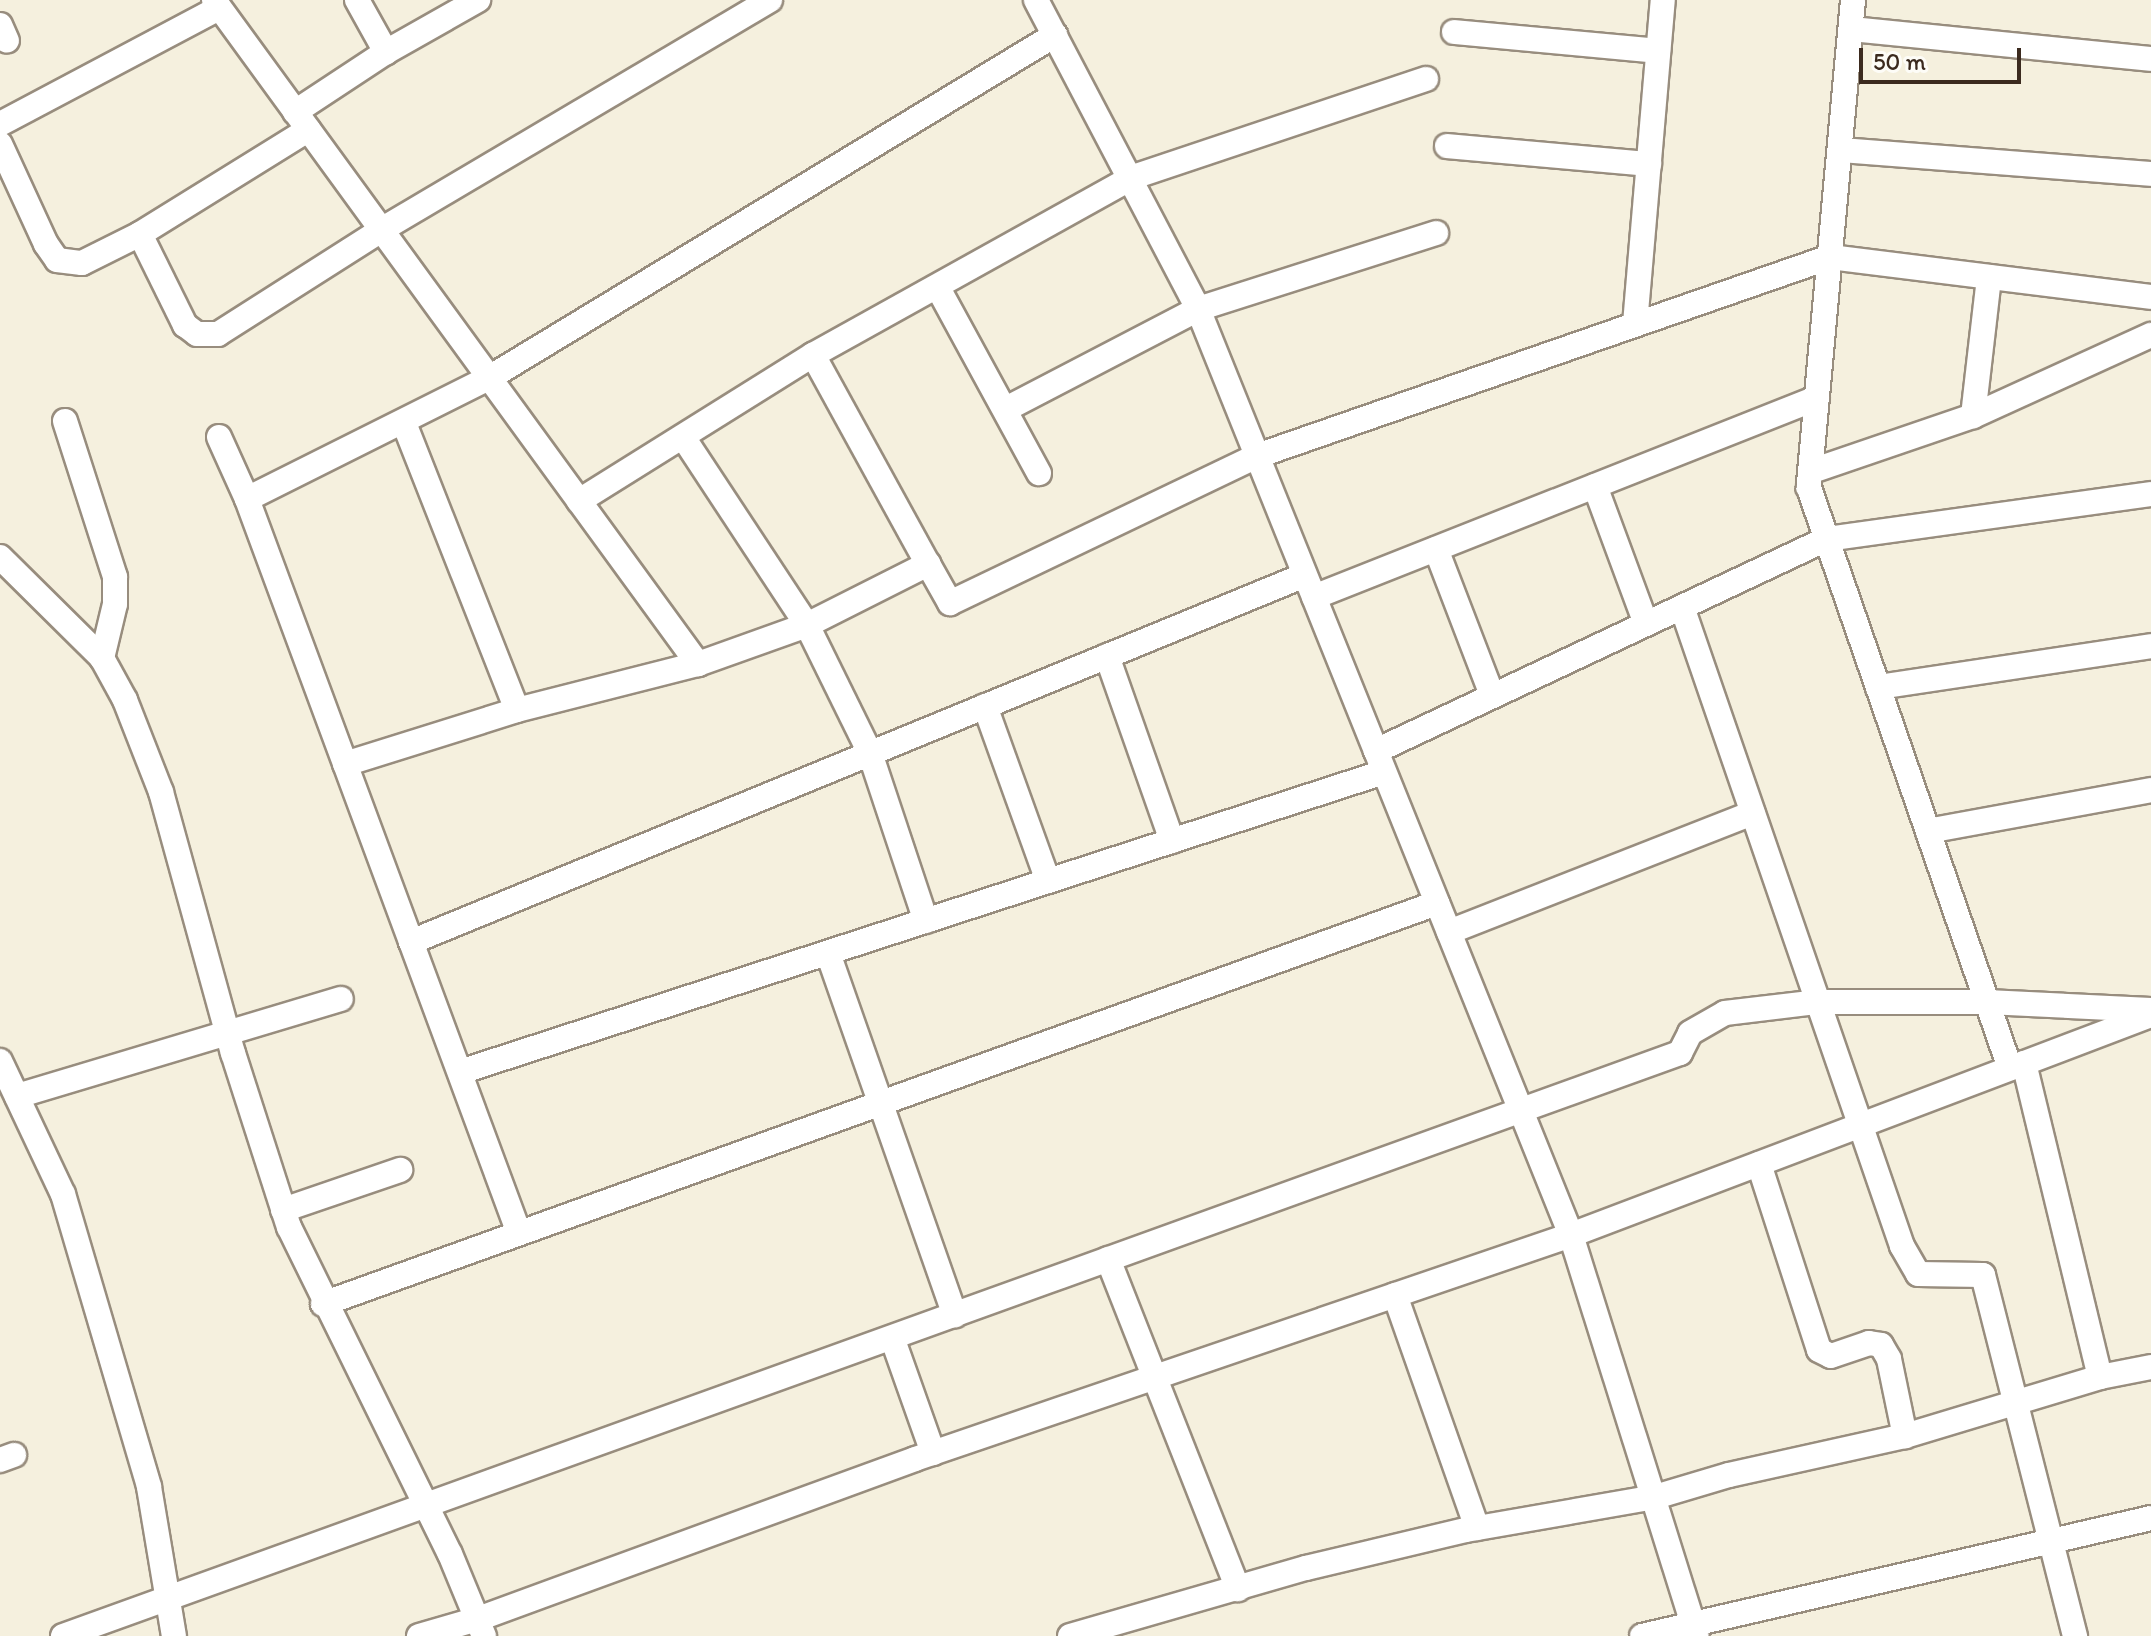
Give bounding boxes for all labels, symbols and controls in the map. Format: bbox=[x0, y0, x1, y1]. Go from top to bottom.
scale bar bbox=[1863, 32, 2025, 82]
text: 50 m bbox=[1873, 47, 1926, 76]

